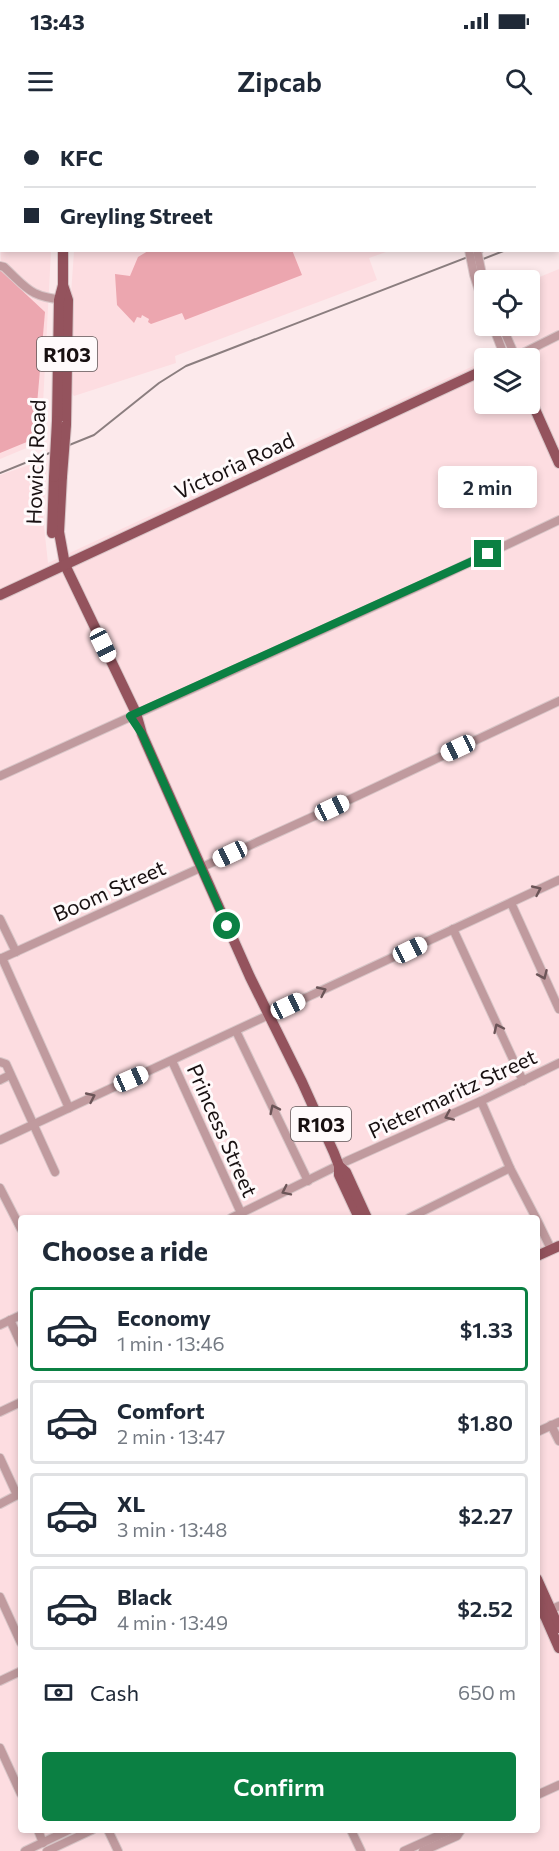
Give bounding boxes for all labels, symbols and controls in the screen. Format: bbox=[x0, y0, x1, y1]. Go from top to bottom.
text: 13:43 bbox=[30, 8, 85, 35]
icon: menu bbox=[24, 65, 57, 98]
text: Zipcab bbox=[237, 65, 322, 98]
icon: search bbox=[502, 65, 535, 98]
text: KFC bbox=[60, 144, 103, 171]
text: Greyling Street bbox=[60, 202, 213, 229]
map controls bbox=[474, 270, 540, 414]
button: locate bbox=[474, 270, 540, 336]
road number: R103 bbox=[37, 337, 97, 371]
button: layers bbox=[474, 348, 540, 414]
street label: Howick Road bbox=[20, 399, 50, 525]
street label: Victoria Road bbox=[170, 426, 298, 504]
callout: 2 min bbox=[438, 467, 538, 509]
text: 2 min bbox=[463, 475, 512, 499]
route end bbox=[474, 540, 501, 567]
car bbox=[87, 625, 119, 665]
car bbox=[438, 732, 478, 764]
car bbox=[312, 792, 352, 824]
car bbox=[210, 838, 250, 870]
street label: Boom Street bbox=[49, 854, 169, 926]
one-way arrow bbox=[530, 886, 541, 898]
route start bbox=[213, 912, 240, 939]
car bbox=[390, 934, 430, 966]
one-way arrow bbox=[536, 969, 548, 980]
one-way arrow bbox=[316, 986, 327, 998]
car bbox=[268, 990, 308, 1022]
one-way arrow bbox=[494, 1023, 506, 1034]
street label: Pietermaritz Street bbox=[364, 1043, 540, 1143]
street label: Princess Street bbox=[183, 1060, 263, 1200]
car bbox=[111, 1063, 151, 1095]
one-way arrow bbox=[85, 1093, 96, 1105]
one-way arrow bbox=[269, 1104, 281, 1115]
road number: R103 bbox=[291, 1107, 351, 1141]
one-way arrow bbox=[445, 1108, 456, 1120]
one-way arrow bbox=[282, 1184, 293, 1196]
text: Choose a ride bbox=[42, 1234, 208, 1267]
icon: car bbox=[45, 1302, 99, 1356]
text: Economy bbox=[117, 1304, 211, 1331]
text: $1.33 bbox=[460, 1316, 513, 1343]
text: 1 min · 13:46 bbox=[117, 1331, 225, 1355]
icon: car bbox=[45, 1395, 99, 1449]
text: Comfort bbox=[117, 1397, 205, 1424]
text: $1.80 bbox=[457, 1409, 513, 1436]
text: 2 min · 13:47 bbox=[117, 1424, 225, 1448]
icon: car bbox=[45, 1488, 99, 1542]
text: XL bbox=[117, 1490, 145, 1517]
text: $2.27 bbox=[458, 1502, 513, 1529]
text: 3 min · 13:48 bbox=[117, 1517, 228, 1541]
icon: car bbox=[45, 1581, 99, 1635]
text: Black bbox=[117, 1583, 172, 1610]
text: $2.52 bbox=[457, 1595, 513, 1622]
text: 4 min · 13:49 bbox=[117, 1610, 228, 1634]
icon: cash bbox=[42, 1676, 75, 1709]
text: Cash bbox=[90, 1679, 139, 1706]
text: 650 m bbox=[458, 1680, 516, 1704]
button: Confirm bbox=[42, 1752, 516, 1821]

